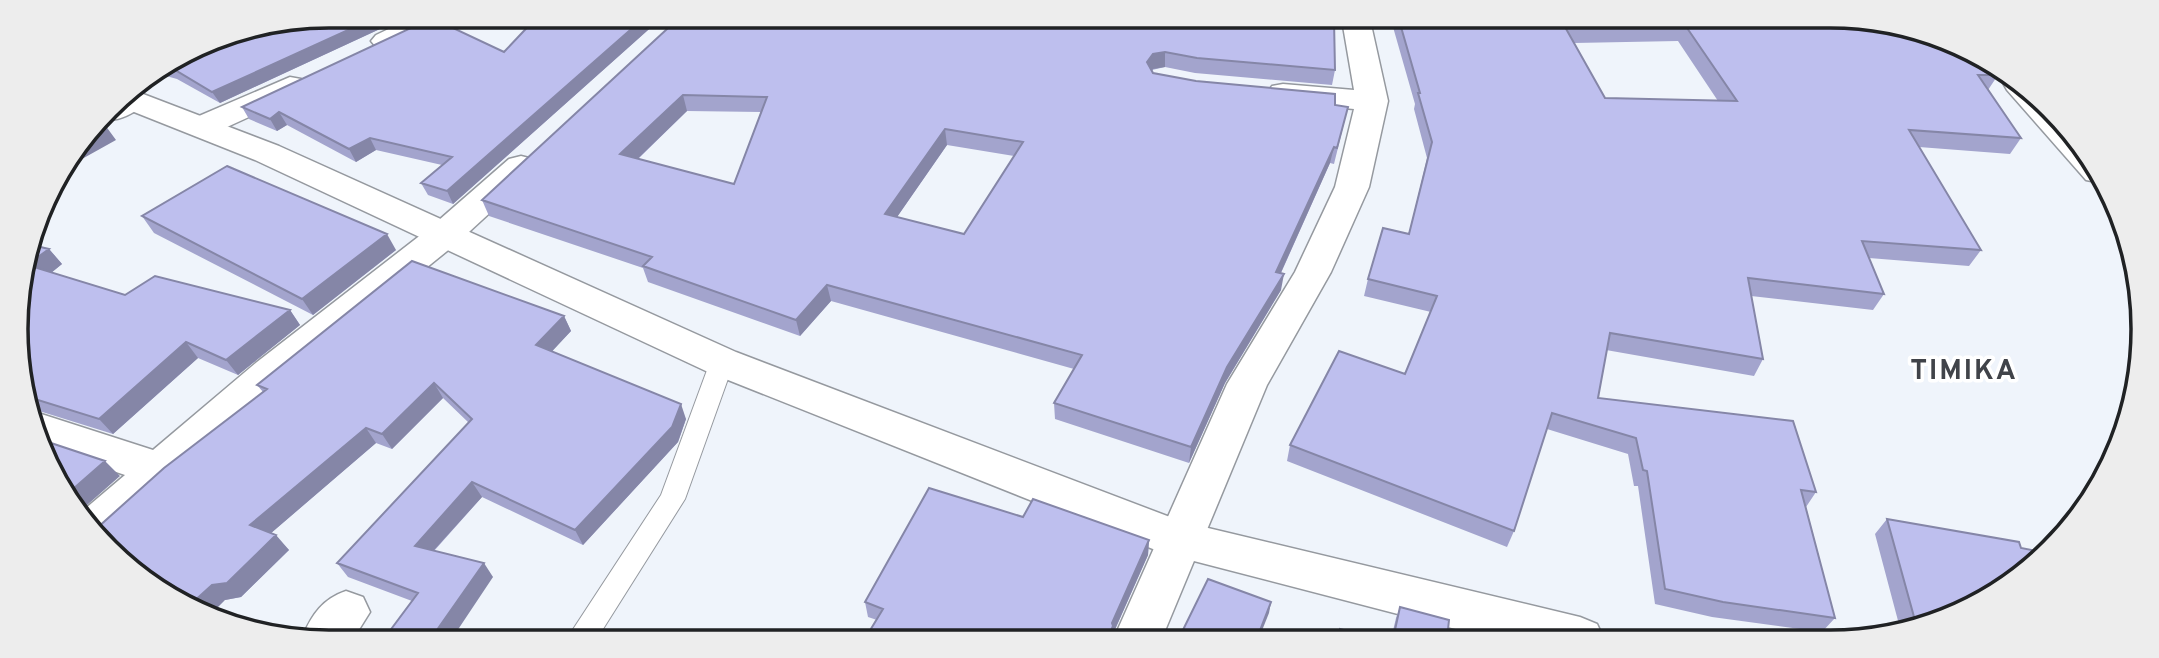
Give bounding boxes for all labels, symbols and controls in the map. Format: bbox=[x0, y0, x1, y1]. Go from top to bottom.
district label: TIMIKA bbox=[1910, 354, 2018, 390]

